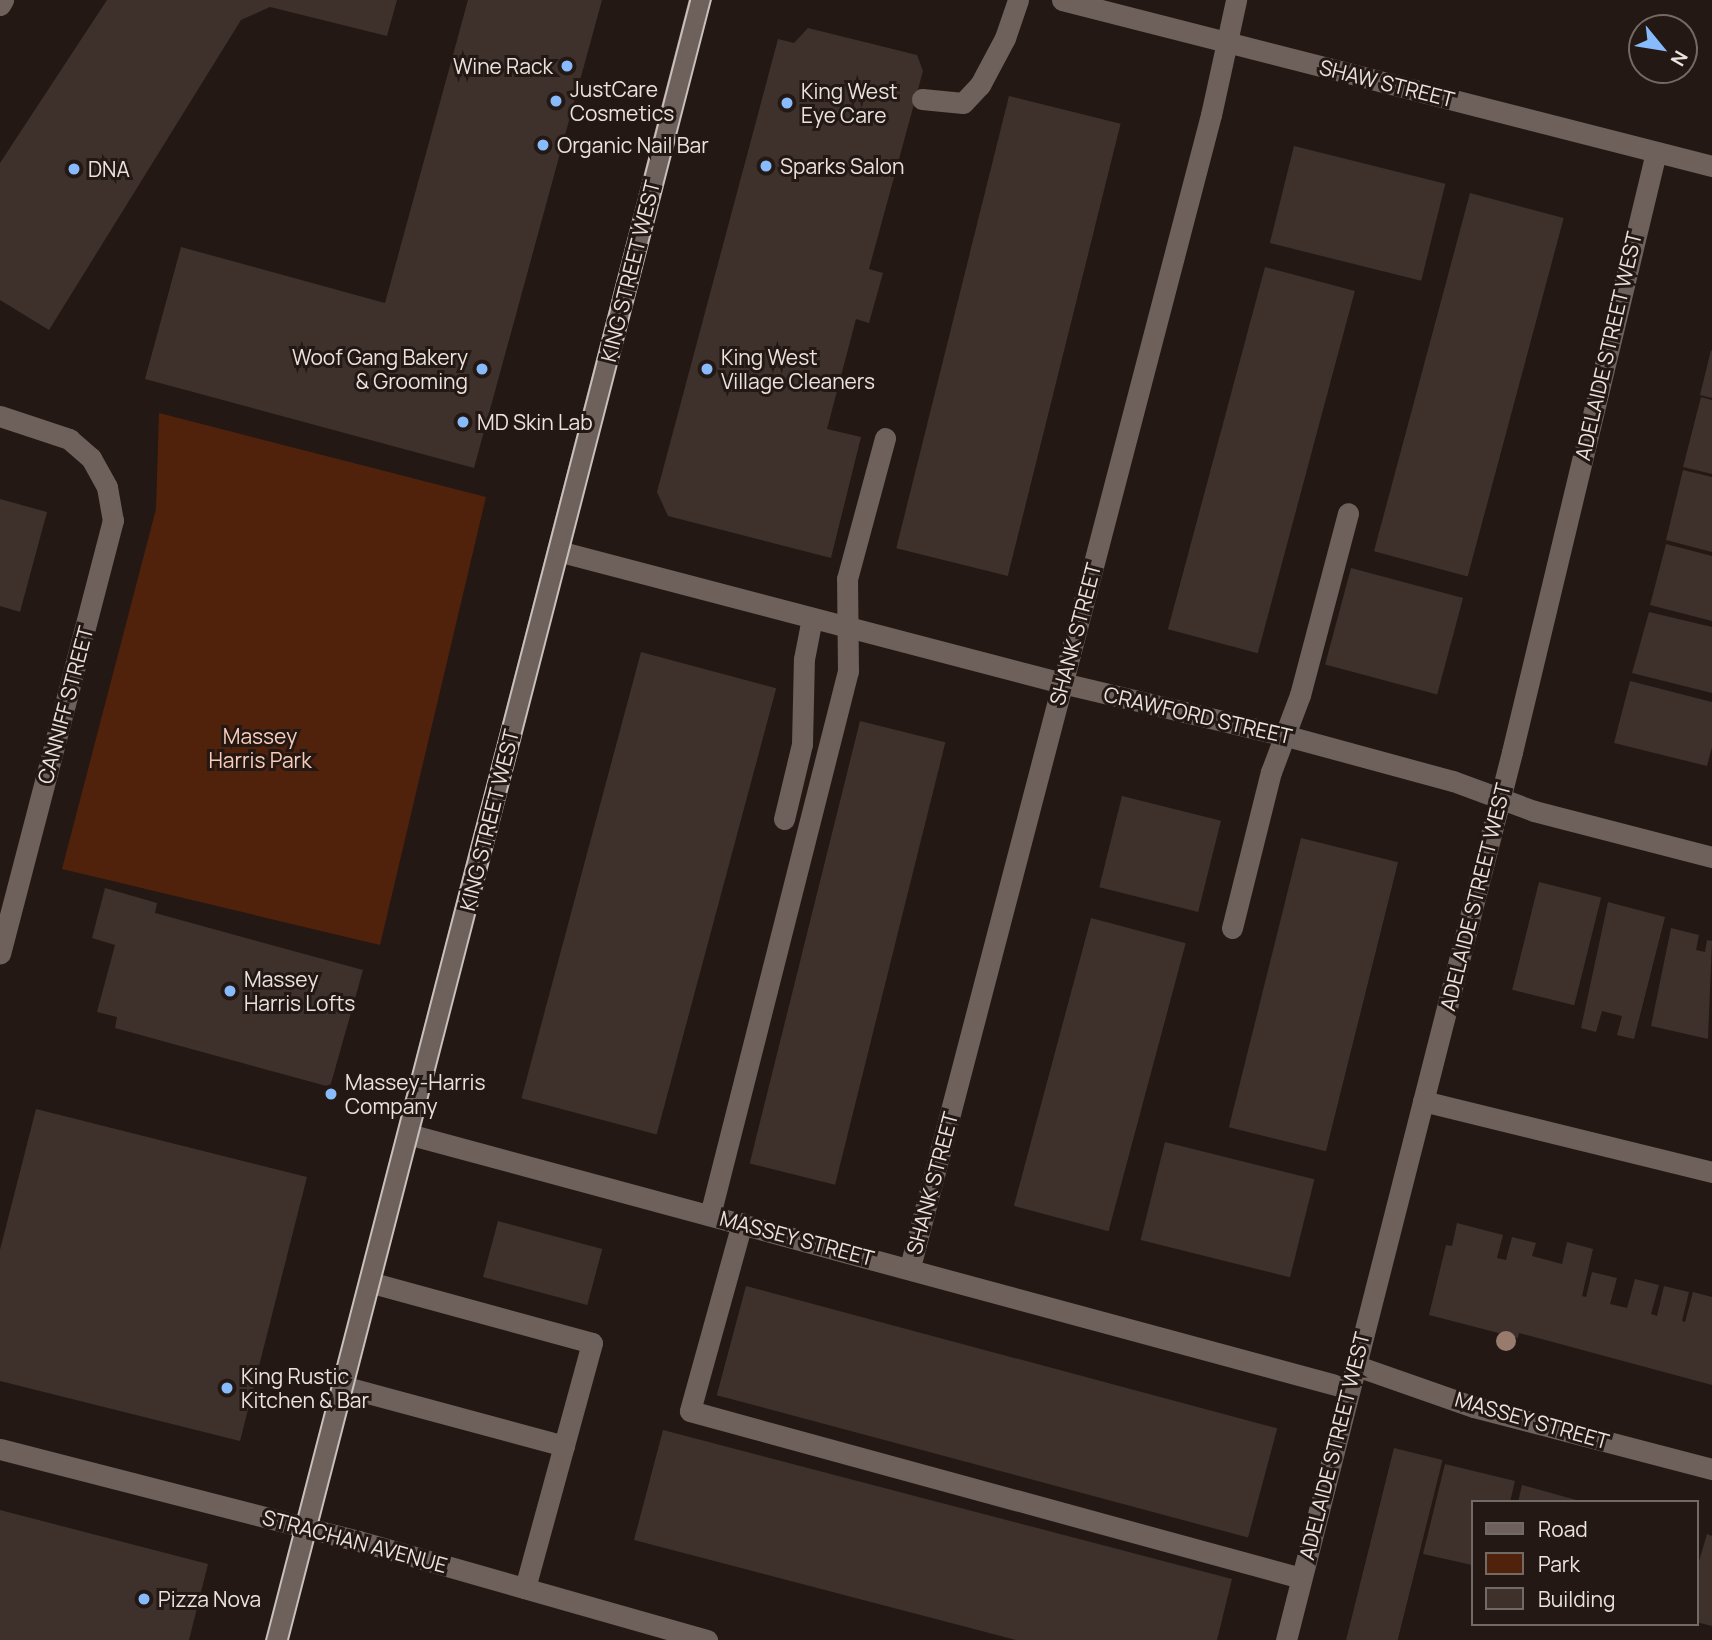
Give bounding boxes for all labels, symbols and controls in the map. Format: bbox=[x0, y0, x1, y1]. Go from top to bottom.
north arrow bbox=[1628, 14, 1698, 84]
text: N bbox=[1665, 46, 1694, 71]
place label: Wine Rack bbox=[453, 53, 553, 79]
street label: SHAW STREET bbox=[1317, 54, 1457, 112]
marker: Wine Rack bbox=[559, 58, 575, 74]
place label: JustCare Cosmetics bbox=[570, 76, 674, 126]
place label: King West Eye Care bbox=[801, 78, 898, 128]
marker: JustCare Cosmetics bbox=[548, 93, 564, 109]
marker: King West Eye Care bbox=[779, 95, 795, 111]
place label: Organic Nail Bar bbox=[557, 132, 709, 158]
marker: Organic Nail Bar bbox=[535, 137, 551, 153]
place label: Sparks Salon bbox=[780, 153, 904, 179]
place label: DNA bbox=[88, 156, 130, 182]
marker: Sparks Salon bbox=[758, 158, 774, 174]
marker: DNA bbox=[66, 161, 82, 177]
street label: KING STREET WEST bbox=[595, 177, 665, 365]
street label: ADELAIDE STREET WEST bbox=[1569, 229, 1647, 463]
place label: Woof Gang Bakery & Grooming bbox=[292, 344, 468, 394]
place label: King West Village Cleaners bbox=[721, 344, 875, 394]
marker: Woof Gang Bakery & Grooming bbox=[474, 361, 490, 377]
marker: King West Village Cleaners bbox=[699, 361, 715, 377]
place label: MD Skin Lab bbox=[477, 409, 593, 435]
marker: MD Skin Lab bbox=[455, 414, 471, 430]
street label: SHANK STREET bbox=[1044, 560, 1106, 708]
street label: CANNIFF STREET bbox=[32, 623, 98, 787]
street label: CRAWFORD STREET bbox=[1102, 681, 1294, 749]
park label: Massey Harris Park bbox=[208, 723, 312, 773]
street label: KING STREET WEST bbox=[454, 726, 524, 914]
street label: ADELAIDE STREET WEST bbox=[1434, 780, 1516, 1014]
place label: Massey Harris Lofts bbox=[244, 966, 355, 1016]
marker: Massey Harris Lofts bbox=[222, 983, 238, 999]
place label: Massey-Harris Company bbox=[345, 1069, 485, 1119]
marker: Massey-Harris Company bbox=[323, 1086, 339, 1102]
street label: SHANK STREET bbox=[901, 1109, 963, 1257]
street label: MASSEY STREET bbox=[717, 1205, 877, 1271]
street label: ADELAIDE STREET WEST bbox=[1293, 1329, 1375, 1563]
place label: King Rustic Kitchen & Bar bbox=[241, 1363, 369, 1413]
marker: King Rustic Kitchen & Bar bbox=[219, 1380, 235, 1396]
street label: MASSEY STREET bbox=[1452, 1386, 1612, 1454]
legend bbox=[1470, 1500, 1698, 1626]
street label: STRACHAN AVENUE bbox=[260, 1504, 450, 1578]
text: Road bbox=[1538, 1515, 1588, 1543]
text: Park bbox=[1538, 1550, 1580, 1578]
text: Building bbox=[1538, 1585, 1615, 1613]
place label: Pizza Nova bbox=[158, 1586, 261, 1612]
marker: Pizza Nova bbox=[136, 1591, 152, 1607]

